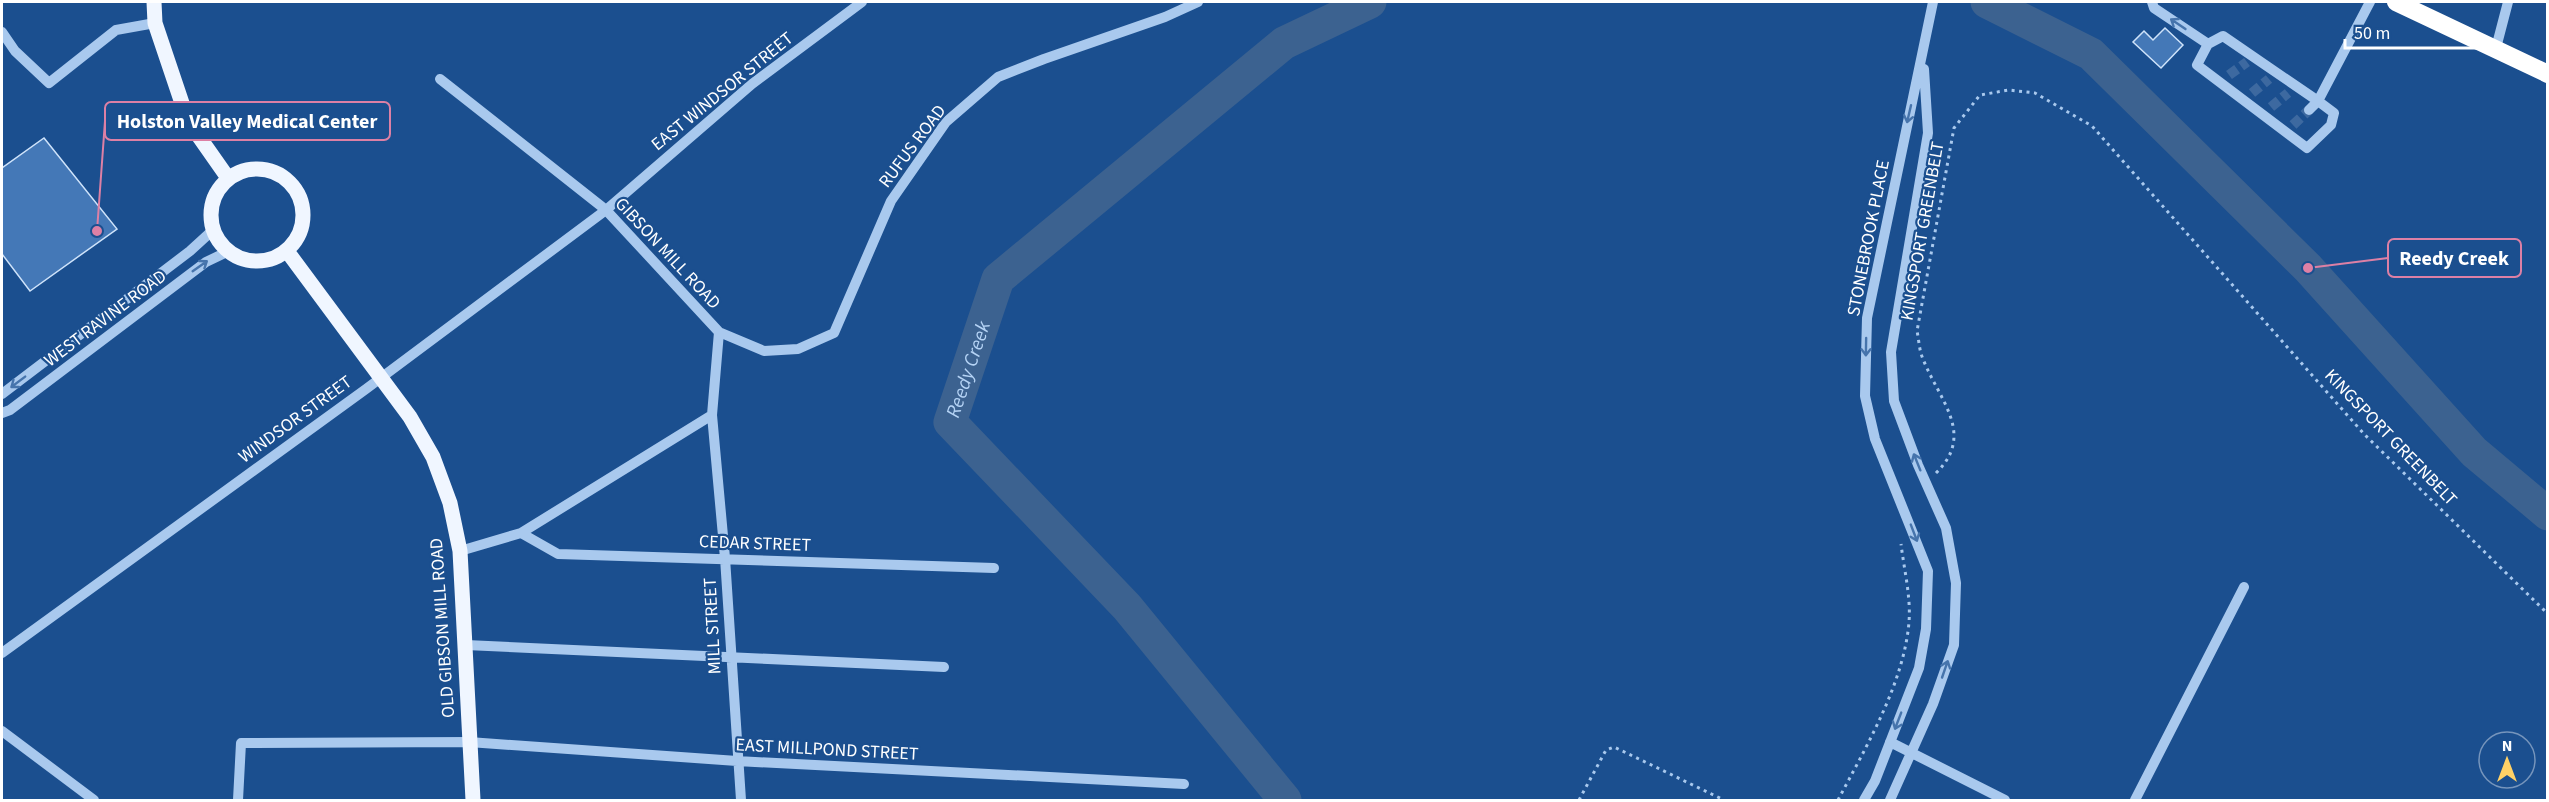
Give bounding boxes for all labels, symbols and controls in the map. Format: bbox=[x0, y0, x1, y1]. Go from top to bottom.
scale bar bbox=[2345, 12, 2482, 50]
one-way arrow bbox=[2170, 18, 2187, 30]
text: 50 m bbox=[2354, 21, 2390, 46]
street label: EAST WINDSOR STREET bbox=[646, 26, 799, 157]
street label: RUFUS ROAD bbox=[873, 100, 952, 193]
callout: Holston Valley Medical Center bbox=[105, 102, 390, 140]
one-way arrow bbox=[1903, 105, 1915, 124]
text: Holston Valley Medical Center bbox=[117, 108, 377, 136]
street label: KINGSPORT GREENBELT bbox=[1894, 139, 1951, 322]
street label: STONEBROOK PLACE bbox=[1841, 158, 1896, 318]
street label: GIBSON MILL ROAD bbox=[609, 192, 726, 315]
callout: Reedy Creek bbox=[2388, 239, 2521, 277]
text: Reedy Creek bbox=[2399, 245, 2509, 273]
one-way arrow bbox=[192, 260, 208, 272]
street label: WEST RAVINE ROAD bbox=[39, 264, 172, 373]
water label: Reedy Creek bbox=[939, 317, 998, 422]
one-way arrow bbox=[1861, 336, 1872, 356]
street label: KINGSPORT GREENBELT bbox=[2319, 363, 2463, 511]
street label: WINDSOR STREET bbox=[233, 369, 357, 469]
one-way arrow bbox=[11, 375, 27, 388]
one-way arrow bbox=[1911, 453, 1922, 472]
one-way arrow bbox=[1909, 523, 1920, 542]
street label: CEDAR STREET bbox=[699, 529, 812, 558]
street label: OLD GIBSON MILL ROAD bbox=[424, 537, 461, 719]
street label: MILL STREET bbox=[697, 577, 728, 675]
one-way arrow bbox=[1941, 660, 1952, 679]
one-way arrow bbox=[1892, 711, 1903, 730]
north arrow bbox=[2477, 730, 2537, 790]
street label: EAST MILLPOND STREET bbox=[735, 732, 919, 767]
text: N bbox=[2502, 735, 2512, 757]

